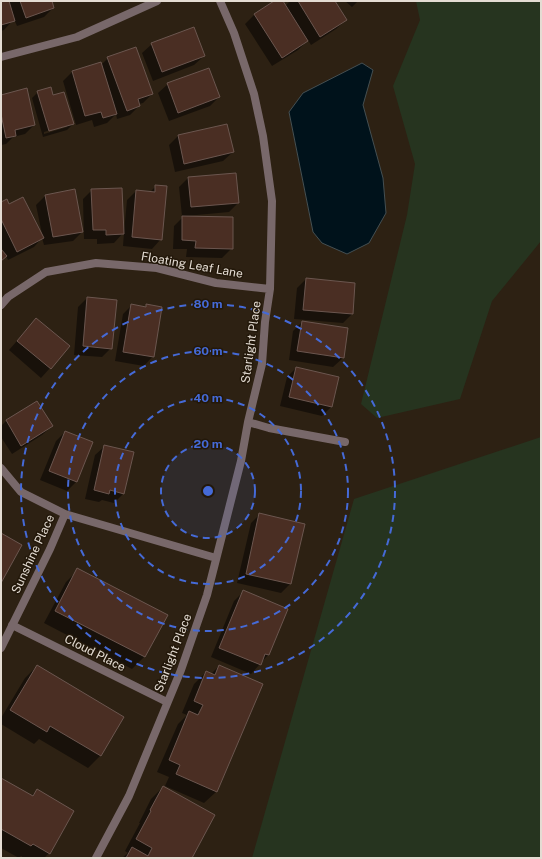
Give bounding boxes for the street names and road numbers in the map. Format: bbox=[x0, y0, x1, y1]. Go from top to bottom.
street label: Floating Leaf Lane bbox=[140, 249, 244, 281]
street label: Starlight Place bbox=[238, 300, 264, 384]
street label: Sunshine Place bbox=[9, 512, 58, 596]
street label: Starlight Place bbox=[152, 612, 195, 694]
street label: Cloud Place bbox=[62, 632, 128, 674]

